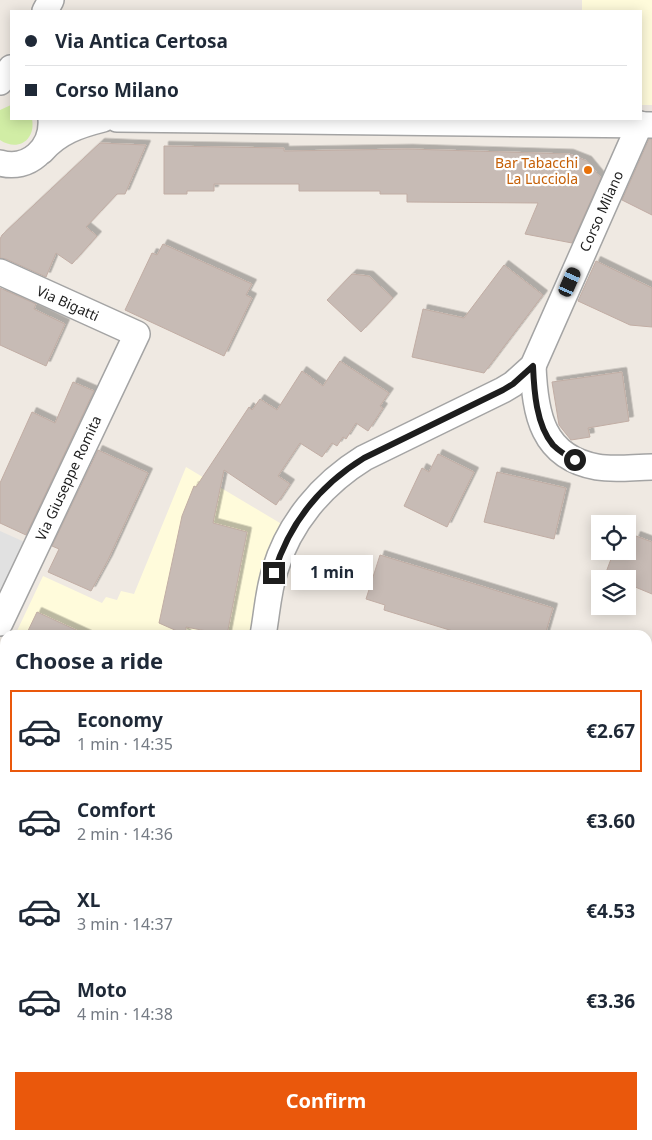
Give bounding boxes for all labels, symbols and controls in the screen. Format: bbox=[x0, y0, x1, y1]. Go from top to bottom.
text: Via Antica Certosa bbox=[55, 28, 228, 54]
text: Corso Milano bbox=[55, 77, 179, 103]
place label: Bar Tabacchi La Lucciola bbox=[495, 153, 578, 188]
marker: Bar Tabacchi La Lucciola bbox=[582, 164, 594, 176]
street label: Corso Milano bbox=[575, 167, 627, 255]
car bbox=[557, 265, 582, 299]
street label: Via Bigatti bbox=[34, 281, 102, 325]
street label: Via Giuseppe Romita bbox=[31, 412, 105, 544]
route start bbox=[564, 449, 586, 471]
map controls bbox=[591, 515, 636, 615]
button: locate bbox=[591, 515, 636, 560]
callout: 1 min bbox=[292, 556, 374, 590]
text: 1 min bbox=[310, 561, 354, 583]
route end bbox=[263, 562, 285, 584]
button: layers bbox=[591, 570, 636, 615]
text: Choose a ride bbox=[15, 645, 163, 675]
text: Economy bbox=[77, 707, 163, 733]
icon: car bbox=[17, 709, 62, 754]
text: €2.67 bbox=[586, 718, 635, 744]
text: 1 min · 14:35 bbox=[77, 733, 173, 755]
text: Comfort bbox=[77, 797, 156, 823]
icon: car bbox=[17, 799, 62, 844]
text: €3.60 bbox=[586, 808, 635, 834]
text: 2 min · 14:36 bbox=[77, 823, 173, 845]
text: XL bbox=[77, 887, 100, 913]
icon: car bbox=[17, 889, 62, 934]
text: €4.53 bbox=[586, 898, 635, 924]
text: 3 min · 14:37 bbox=[77, 913, 173, 935]
text: Moto bbox=[77, 977, 127, 1003]
icon: car bbox=[17, 979, 62, 1024]
text: €3.36 bbox=[586, 988, 635, 1014]
text: 4 min · 14:38 bbox=[77, 1003, 173, 1025]
button: Confirm bbox=[15, 1072, 637, 1130]

